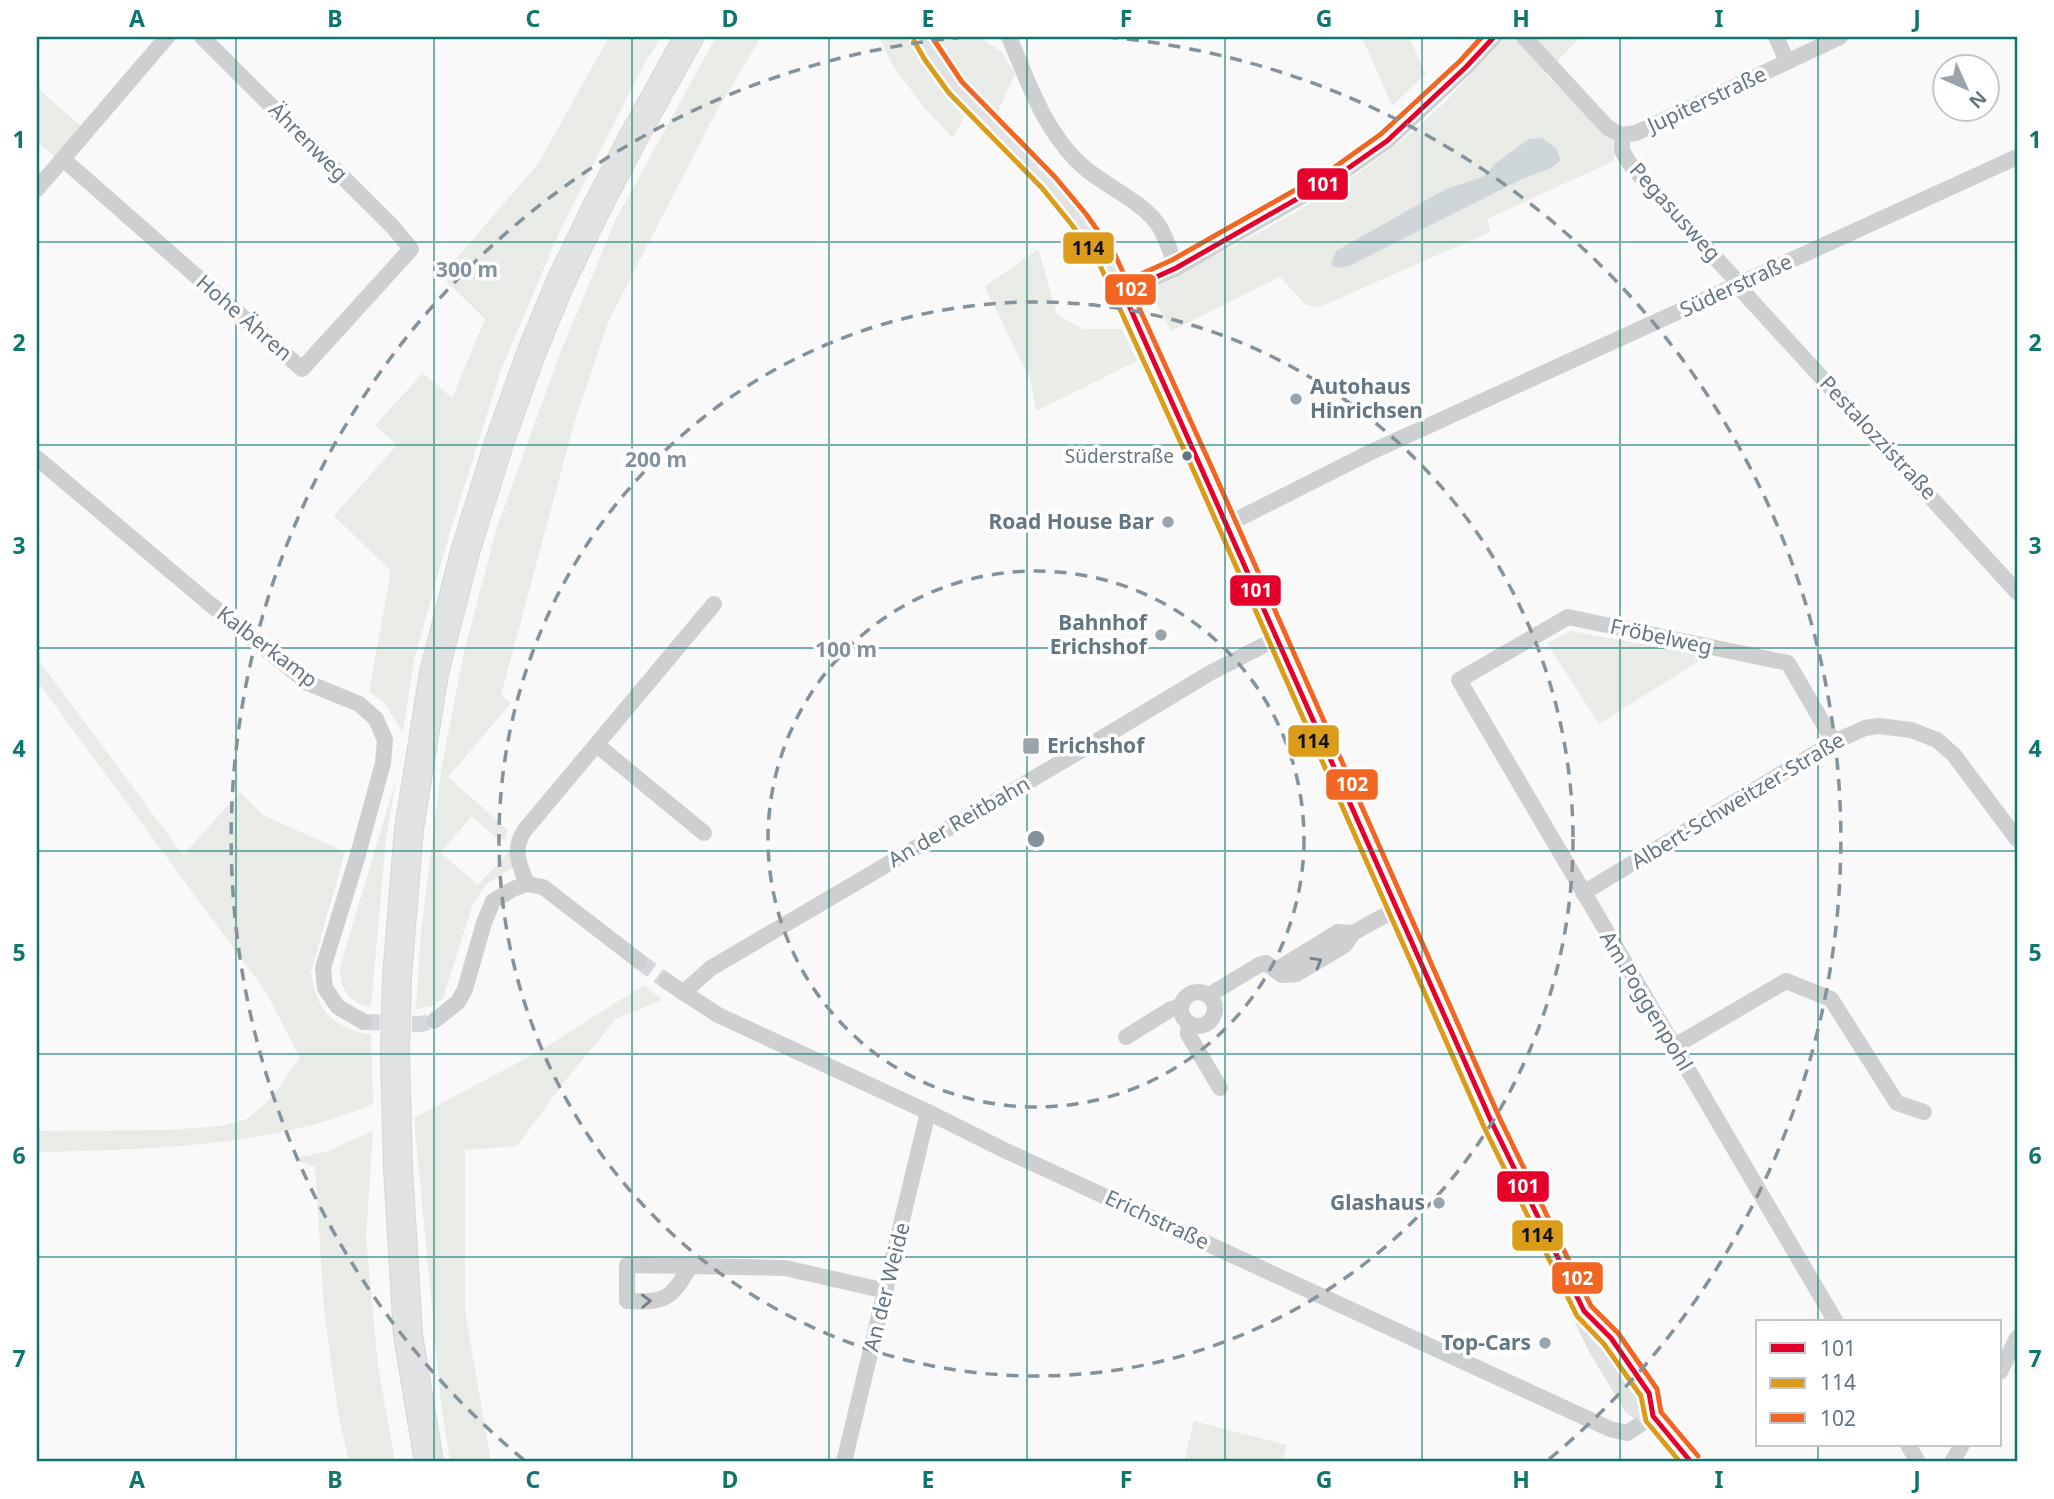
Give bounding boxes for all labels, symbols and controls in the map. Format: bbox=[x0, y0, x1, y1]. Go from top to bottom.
text: A bbox=[129, 2, 145, 34]
text: B bbox=[327, 2, 343, 34]
text: C bbox=[526, 2, 541, 34]
text: D bbox=[722, 2, 738, 34]
text: E bbox=[922, 2, 934, 34]
text: F bbox=[1120, 2, 1132, 34]
text: G bbox=[1316, 2, 1332, 34]
text: H bbox=[1512, 2, 1530, 34]
text: I bbox=[1715, 2, 1724, 34]
text: J bbox=[1911, 2, 1921, 34]
north arrow bbox=[1932, 52, 2002, 122]
street label: Jupiterstraße bbox=[1641, 59, 1770, 140]
text: N bbox=[1963, 85, 1993, 115]
street label: Ährenweg bbox=[263, 96, 354, 187]
text: 1 bbox=[12, 123, 26, 155]
text: 1 bbox=[2028, 123, 2042, 155]
street label: Pegasusweg bbox=[1624, 156, 1728, 267]
line badge: 101 bbox=[1296, 167, 1349, 201]
text: 101 bbox=[1307, 171, 1339, 197]
line badge: 114 bbox=[1062, 231, 1115, 265]
text: 114 bbox=[1072, 235, 1104, 261]
street label: Süderstraße bbox=[1675, 247, 1796, 323]
text: 300 m bbox=[436, 255, 498, 283]
street label: Hohe Ähren bbox=[191, 268, 298, 367]
line badge: 102 bbox=[1104, 273, 1157, 306]
text: 102 bbox=[1115, 276, 1147, 302]
text: 2 bbox=[12, 326, 26, 358]
text: 2 bbox=[2028, 326, 2042, 358]
street label: Pestalozzistraße bbox=[1814, 369, 1943, 505]
place label: Autohaus Hinrichsen bbox=[1310, 372, 1423, 424]
marker: Autohaus Hinrichsen bbox=[1288, 391, 1304, 407]
place label: Süderstraße bbox=[1065, 443, 1174, 469]
text: 200 m bbox=[625, 445, 687, 473]
marker: Süderstraße bbox=[1180, 449, 1194, 463]
place label: Road House Bar bbox=[988, 507, 1155, 535]
marker: Road House Bar bbox=[1160, 514, 1176, 530]
text: 3 bbox=[12, 529, 26, 561]
text: 3 bbox=[2028, 529, 2042, 561]
line badge: 101 bbox=[1229, 574, 1282, 607]
text: 101 bbox=[1240, 577, 1272, 603]
street label: Kalberkamp bbox=[212, 599, 324, 693]
place label: Bahnhof Erichshof bbox=[1050, 608, 1149, 660]
street label: Fröbelweg bbox=[1608, 612, 1715, 660]
marker: Bahnhof Erichshof bbox=[1153, 627, 1169, 643]
text: 100 m bbox=[815, 635, 877, 663]
line badge: 114 bbox=[1287, 724, 1340, 758]
street label: Albert-Schweitzer-Straße bbox=[1626, 725, 1849, 875]
text: 114 bbox=[1297, 728, 1329, 754]
place label: Erichshof bbox=[1047, 731, 1146, 759]
text: 4 bbox=[12, 732, 26, 764]
text: 4 bbox=[2028, 732, 2042, 764]
marker: Erichshof bbox=[1021, 736, 1041, 756]
line badge: 102 bbox=[1325, 768, 1379, 801]
street label: An der Reitbahn bbox=[883, 769, 1034, 873]
text: 102 bbox=[1336, 771, 1368, 797]
centre of rings bbox=[1024, 827, 1048, 851]
street label: Am Poggenpohl bbox=[1594, 925, 1700, 1076]
text: 5 bbox=[12, 936, 26, 968]
text: 5 bbox=[2028, 936, 2042, 968]
one-way arrow bbox=[1310, 957, 1323, 970]
text: 6 bbox=[12, 1139, 26, 1171]
text: 6 bbox=[2028, 1139, 2042, 1171]
line badge: 101 bbox=[1496, 1170, 1550, 1203]
text: 101 bbox=[1507, 1173, 1539, 1199]
street label: Erichstraße bbox=[1101, 1183, 1214, 1255]
place label: Glashaus bbox=[1330, 1188, 1425, 1216]
marker: Glashaus bbox=[1431, 1195, 1447, 1211]
street label: An der Weide bbox=[856, 1219, 916, 1354]
line badge: 114 bbox=[1511, 1219, 1564, 1252]
text: 114 bbox=[1521, 1222, 1553, 1248]
line badge: 102 bbox=[1551, 1261, 1604, 1295]
text: 102 bbox=[1561, 1265, 1593, 1291]
one-way arrow bbox=[641, 1293, 652, 1308]
legend bbox=[1756, 1320, 2002, 1446]
place label: Top-Cars bbox=[1441, 1328, 1531, 1356]
text: 101 bbox=[1820, 1334, 1856, 1362]
marker: Top-Cars bbox=[1537, 1335, 1553, 1351]
text: 7 bbox=[12, 1342, 26, 1374]
text: 7 bbox=[2028, 1342, 2042, 1374]
text: 114 bbox=[1820, 1368, 1856, 1396]
text: 102 bbox=[1820, 1404, 1856, 1432]
text: A bbox=[129, 1463, 145, 1495]
text: B bbox=[327, 1463, 343, 1495]
text: C bbox=[526, 1463, 541, 1495]
text: D bbox=[722, 1463, 738, 1495]
text: E bbox=[922, 1463, 934, 1495]
text: F bbox=[1120, 1463, 1132, 1495]
text: G bbox=[1316, 1463, 1332, 1495]
text: H bbox=[1512, 1463, 1530, 1495]
text: I bbox=[1715, 1463, 1724, 1495]
text: J bbox=[1911, 1463, 1921, 1495]

